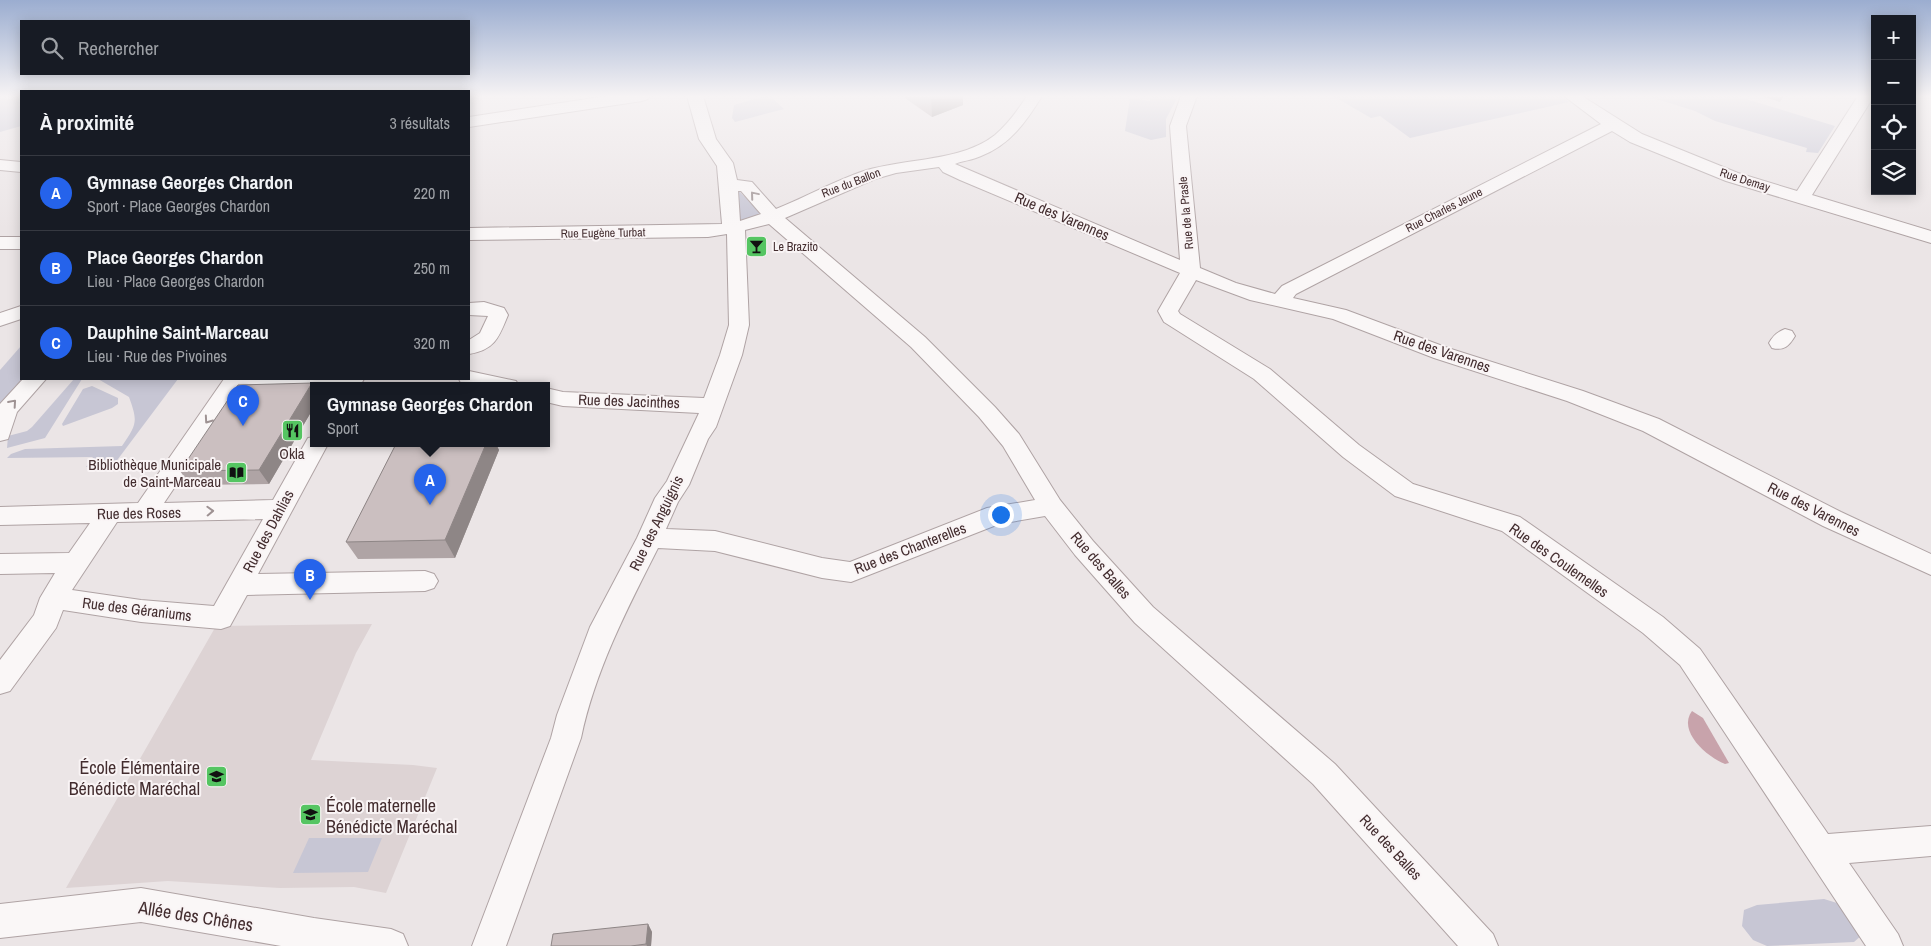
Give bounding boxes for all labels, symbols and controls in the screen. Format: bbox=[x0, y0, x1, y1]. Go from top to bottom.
map controls bbox=[1871, 15, 1916, 195]
button: + bbox=[1871, 15, 1916, 60]
search box bbox=[20, 20, 470, 75]
icon: search bbox=[38, 34, 66, 62]
text: Rechercher bbox=[78, 35, 159, 61]
button: − bbox=[1871, 60, 1916, 105]
button: locate bbox=[1871, 105, 1916, 150]
text: À proximité bbox=[40, 108, 134, 137]
text: 3 résultats bbox=[389, 112, 450, 134]
button: layers bbox=[1871, 150, 1916, 195]
street label: Rue du Ballon bbox=[819, 164, 883, 202]
street label: Rue Demay bbox=[1718, 164, 1772, 196]
text: Gymnase Georges Chardon bbox=[87, 169, 293, 195]
street label: Rue de la Prasle bbox=[1175, 176, 1197, 250]
text: A bbox=[51, 182, 61, 204]
text: 220 m bbox=[414, 182, 450, 204]
street label: Rue Charles Jeune bbox=[1403, 184, 1485, 236]
street label: Rue des Varennes bbox=[1011, 187, 1113, 245]
one-way arrow bbox=[751, 191, 760, 200]
text: Sport · Place Georges Chardon bbox=[87, 195, 270, 217]
street label: Rue Eugène Turbat bbox=[560, 224, 646, 242]
bar icon: Le Brazito bbox=[745, 235, 769, 259]
place label: Le Brazito bbox=[773, 239, 818, 255]
text: Place Georges Chardon bbox=[87, 244, 264, 270]
text: B bbox=[51, 257, 61, 279]
text: 250 m bbox=[414, 257, 450, 279]
text: Lieu · Place Georges Chardon bbox=[87, 270, 264, 292]
text: Dauphine Saint-Marceau bbox=[87, 319, 269, 345]
street label: Rue des Varennes bbox=[1391, 325, 1493, 377]
text: C bbox=[51, 332, 61, 354]
text: 320 m bbox=[414, 332, 450, 354]
text: Lieu · Rue des Pivoines bbox=[87, 345, 227, 367]
popup bbox=[310, 382, 550, 447]
pin: C bbox=[227, 385, 259, 426]
street label: Rue des Jacinthes bbox=[578, 389, 680, 413]
text: Gymnase Georges Chardon bbox=[327, 391, 533, 417]
one-way arrow bbox=[8, 400, 17, 409]
one-way arrow bbox=[205, 414, 215, 423]
text: Sport bbox=[327, 417, 358, 439]
restaurant icon: Okla bbox=[280, 418, 304, 442]
place label: Okla bbox=[279, 443, 305, 464]
place label: Bibliothèque Municipale de Saint-Marceau bbox=[88, 454, 221, 492]
library icon: Bibliothèque Municipale de Saint-Marceau bbox=[225, 461, 249, 485]
pin: A bbox=[414, 464, 446, 505]
street label: Rue des Anguignis bbox=[624, 472, 688, 574]
street label: Rue des Varennes bbox=[1764, 477, 1864, 541]
street label: Rue des Dahlias bbox=[237, 486, 299, 576]
street label: Rue des Roses bbox=[97, 502, 181, 524]
your location bbox=[988, 502, 1014, 528]
one-way arrow bbox=[206, 506, 214, 516]
street label: Rue des Chanterelles bbox=[851, 517, 969, 579]
street label: Rue des Coulemelles bbox=[1505, 518, 1613, 602]
street label: Rue des Balles bbox=[1066, 527, 1136, 603]
pin: B bbox=[294, 559, 326, 600]
street label: Rue des Géraniums bbox=[81, 592, 193, 626]
place label: École Élémentaire Bénédicte Maréchal bbox=[69, 755, 200, 801]
school or university icon: École Élémentaire Bénédicte Maréchal bbox=[204, 765, 228, 789]
place label: École maternelle Bénédicte Maréchal bbox=[326, 793, 457, 839]
school or university icon: École maternelle Bénédicte Maréchal bbox=[298, 803, 322, 827]
street label: Rue des Balles bbox=[1355, 810, 1427, 884]
street label: Allée des Chênes bbox=[136, 894, 255, 937]

